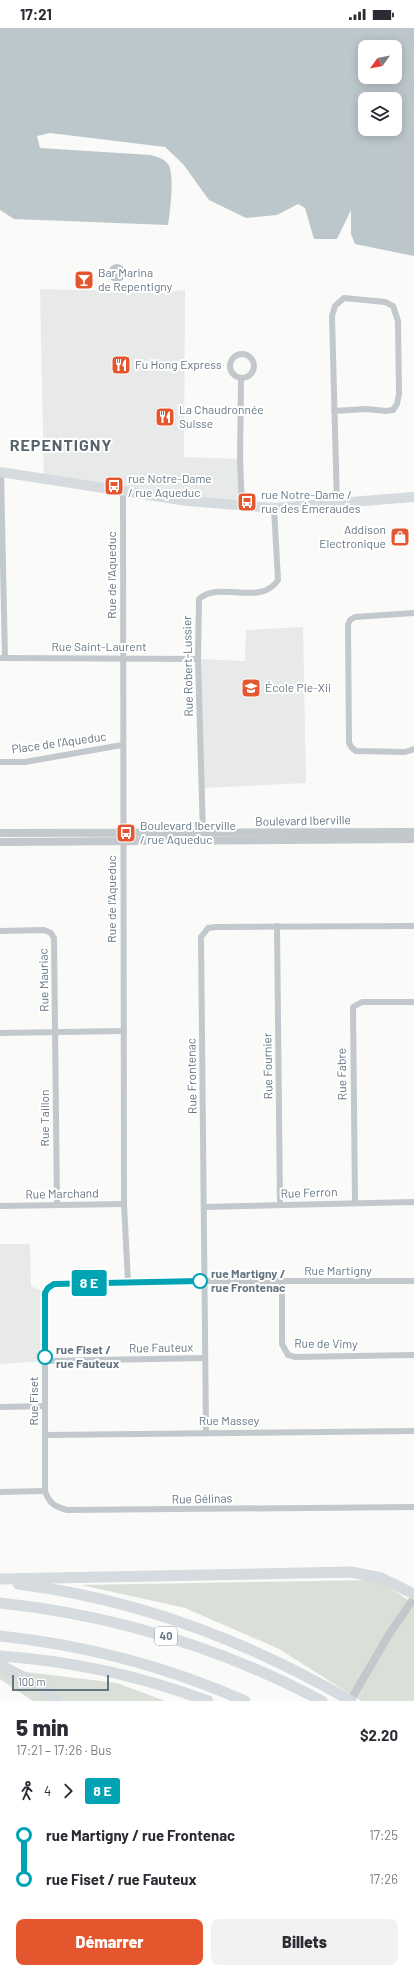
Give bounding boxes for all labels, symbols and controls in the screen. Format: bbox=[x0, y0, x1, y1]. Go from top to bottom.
text: 17:21 bbox=[20, 5, 52, 23]
north arrow bbox=[358, 40, 402, 84]
map controls bbox=[358, 40, 402, 136]
button: layers bbox=[358, 92, 402, 136]
place label: Bar Marina de Repentigny bbox=[98, 265, 173, 293]
bar icon: Bar Marina de Repentigny bbox=[73, 269, 95, 291]
restaurant icon: Fu Hong Express bbox=[110, 354, 132, 376]
place label: Fu Hong Express bbox=[135, 357, 222, 371]
place label: La Chaudronnée Suisse bbox=[179, 402, 264, 430]
restaurant icon: La Chaudronnée Suisse bbox=[154, 406, 176, 428]
district label: REPENTIGNY bbox=[10, 435, 112, 454]
place label: rue Notre-Dame / rue Aqueduc bbox=[128, 471, 212, 499]
bus stop icon: rue Notre-Dame / rue Aqueduc bbox=[103, 475, 125, 497]
place label: rue Notre-Dame / rue des Émeraudes bbox=[261, 487, 361, 515]
bus stop icon: rue Notre-Dame / rue des Émeraudes bbox=[236, 491, 258, 513]
place label: Addison Electronique bbox=[319, 522, 386, 550]
shop icon: Addison Electronique bbox=[389, 526, 411, 548]
street label: Rue de l'Aqueduc bbox=[104, 531, 118, 619]
street label: Rue Robert-Lussier bbox=[179, 615, 195, 717]
street label: Rue Saint-Laurent bbox=[51, 639, 147, 653]
school or university icon: École Pie-Xii bbox=[240, 677, 262, 699]
place label: École Pie-Xii bbox=[265, 680, 331, 694]
street label: Place de l'Aqueduc bbox=[11, 728, 107, 756]
street label: Boulevard Iberville bbox=[255, 812, 351, 828]
place label: Boulevard Iberville / rue Aqueduc bbox=[140, 818, 236, 846]
bus stop icon: Boulevard Iberville / rue Aqueduc bbox=[115, 822, 137, 844]
street label: Rue de l'Aqueduc bbox=[104, 855, 118, 943]
street label: Rue Mauriac bbox=[35, 948, 51, 1012]
street label: Rue Fournier bbox=[259, 1032, 275, 1099]
street label: Rue Frontenac bbox=[183, 1038, 199, 1114]
street label: Rue Fabre bbox=[334, 1048, 348, 1100]
street label: Rue Taillon bbox=[37, 1090, 51, 1146]
street label: Rue Ferron bbox=[280, 1184, 338, 1200]
street label: Rue Marchand bbox=[25, 1185, 99, 1201]
street label: Rue Martigny bbox=[304, 1263, 372, 1277]
place label: rue Martigny / rue Frontenac bbox=[211, 1266, 286, 1294]
line badge: 8 E bbox=[66, 1270, 112, 1296]
marker: rue Martigny / rue Frontenac bbox=[192, 1273, 208, 1289]
text: 8 E bbox=[80, 1274, 98, 1291]
street label: Rue de Vimy bbox=[294, 1335, 358, 1351]
street label: Rue Fauteux bbox=[129, 1339, 194, 1355]
place label: rue Fiset / rue Fauteux bbox=[56, 1342, 120, 1370]
marker: rue Fiset / rue Fauteux bbox=[37, 1349, 53, 1365]
street label: Rue Fiset bbox=[26, 1377, 40, 1425]
street label: Rue Massey bbox=[199, 1413, 260, 1427]
street label: Rue Gélinas bbox=[172, 1490, 233, 1506]
road number: 40 bbox=[155, 1627, 177, 1645]
scale bar bbox=[12, 1673, 109, 1692]
text: 100 m bbox=[18, 1675, 46, 1688]
text: 5 min bbox=[16, 1714, 69, 1740]
text: $2.20 bbox=[360, 1726, 398, 1744]
text: 17:21 – 17:26 · Bus bbox=[16, 1742, 111, 1758]
icon: walk bbox=[16, 1780, 38, 1802]
icon: forward bbox=[57, 1780, 79, 1802]
text: 8 E bbox=[93, 1782, 112, 1799]
text: 4 bbox=[44, 1783, 51, 1799]
text: rue Martigny / rue Frontenac bbox=[46, 1826, 235, 1844]
text: 17:25 bbox=[369, 1827, 398, 1843]
text: rue Fiset / rue Fauteux bbox=[46, 1870, 197, 1888]
text: 17:26 bbox=[369, 1871, 398, 1887]
button: Démarrer bbox=[16, 1919, 203, 1965]
button: Billets bbox=[211, 1919, 398, 1965]

